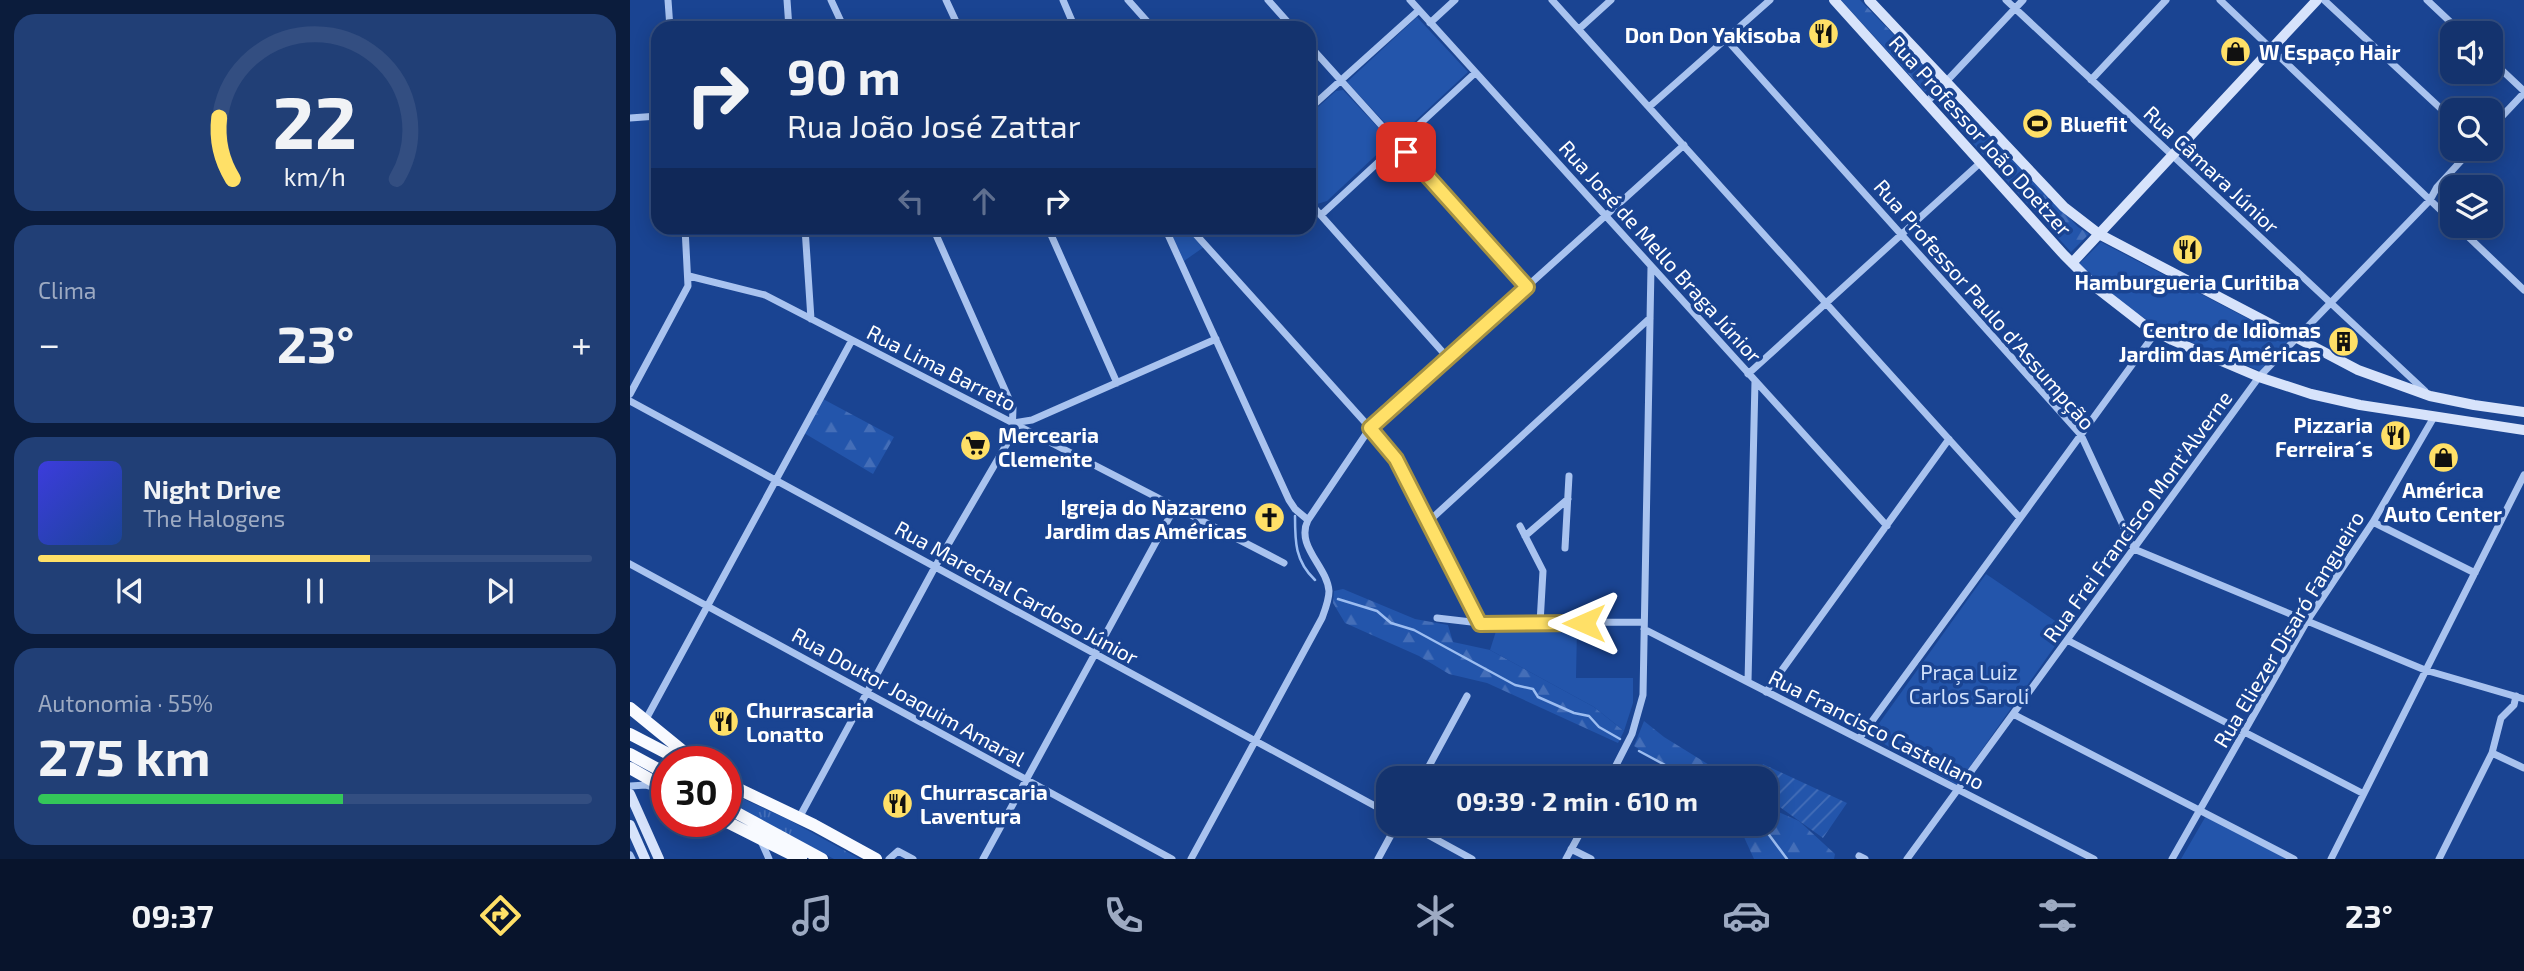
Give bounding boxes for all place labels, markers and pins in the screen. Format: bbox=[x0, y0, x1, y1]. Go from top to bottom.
restaurant icon: Don Don Yakisoba bbox=[1807, 17, 1841, 51]
place label: Don Don Yakisoba bbox=[1625, 22, 1801, 47]
shop icon: W Espaço Hair bbox=[2219, 34, 2253, 68]
place label: W Espaço Hair bbox=[2259, 39, 2400, 66]
sports icon: Bluefit bbox=[2020, 106, 2054, 140]
place label: Bluefit bbox=[2060, 111, 2128, 136]
pin bbox=[1376, 122, 1436, 182]
restaurant icon: Hamburgueria Curitiba bbox=[2170, 232, 2204, 266]
place label: Hamburgueria Curitiba bbox=[2074, 269, 2300, 294]
place label: Centro de Idiomas Jardim das Américas bbox=[2119, 317, 2321, 366]
building icon: Centro de Idiomas Jardim das Américas bbox=[2327, 324, 2361, 358]
place label: Pizzaria Ferreira´s bbox=[2275, 412, 2373, 461]
restaurant icon: Pizzaria Ferreira´s bbox=[2379, 419, 2413, 453]
place label: Mercearia Clemente bbox=[998, 422, 1099, 471]
supermarket icon: Mercearia Clemente bbox=[958, 429, 992, 463]
shop icon: América Auto Center bbox=[2426, 440, 2460, 474]
place label: América Auto Center bbox=[2384, 477, 2502, 526]
place label: Igreja do Nazareno Jardim das Américas bbox=[1045, 494, 1247, 543]
church icon: Igreja do Nazareno Jardim das Américas bbox=[1253, 501, 1287, 535]
place label: Churrascaria Lonatto bbox=[746, 697, 874, 746]
restaurant icon: Churrascaria Lonatto bbox=[706, 704, 740, 738]
place label: Churrascaria Laventura bbox=[920, 779, 1048, 828]
restaurant icon: Churrascaria Laventura bbox=[880, 786, 914, 820]

